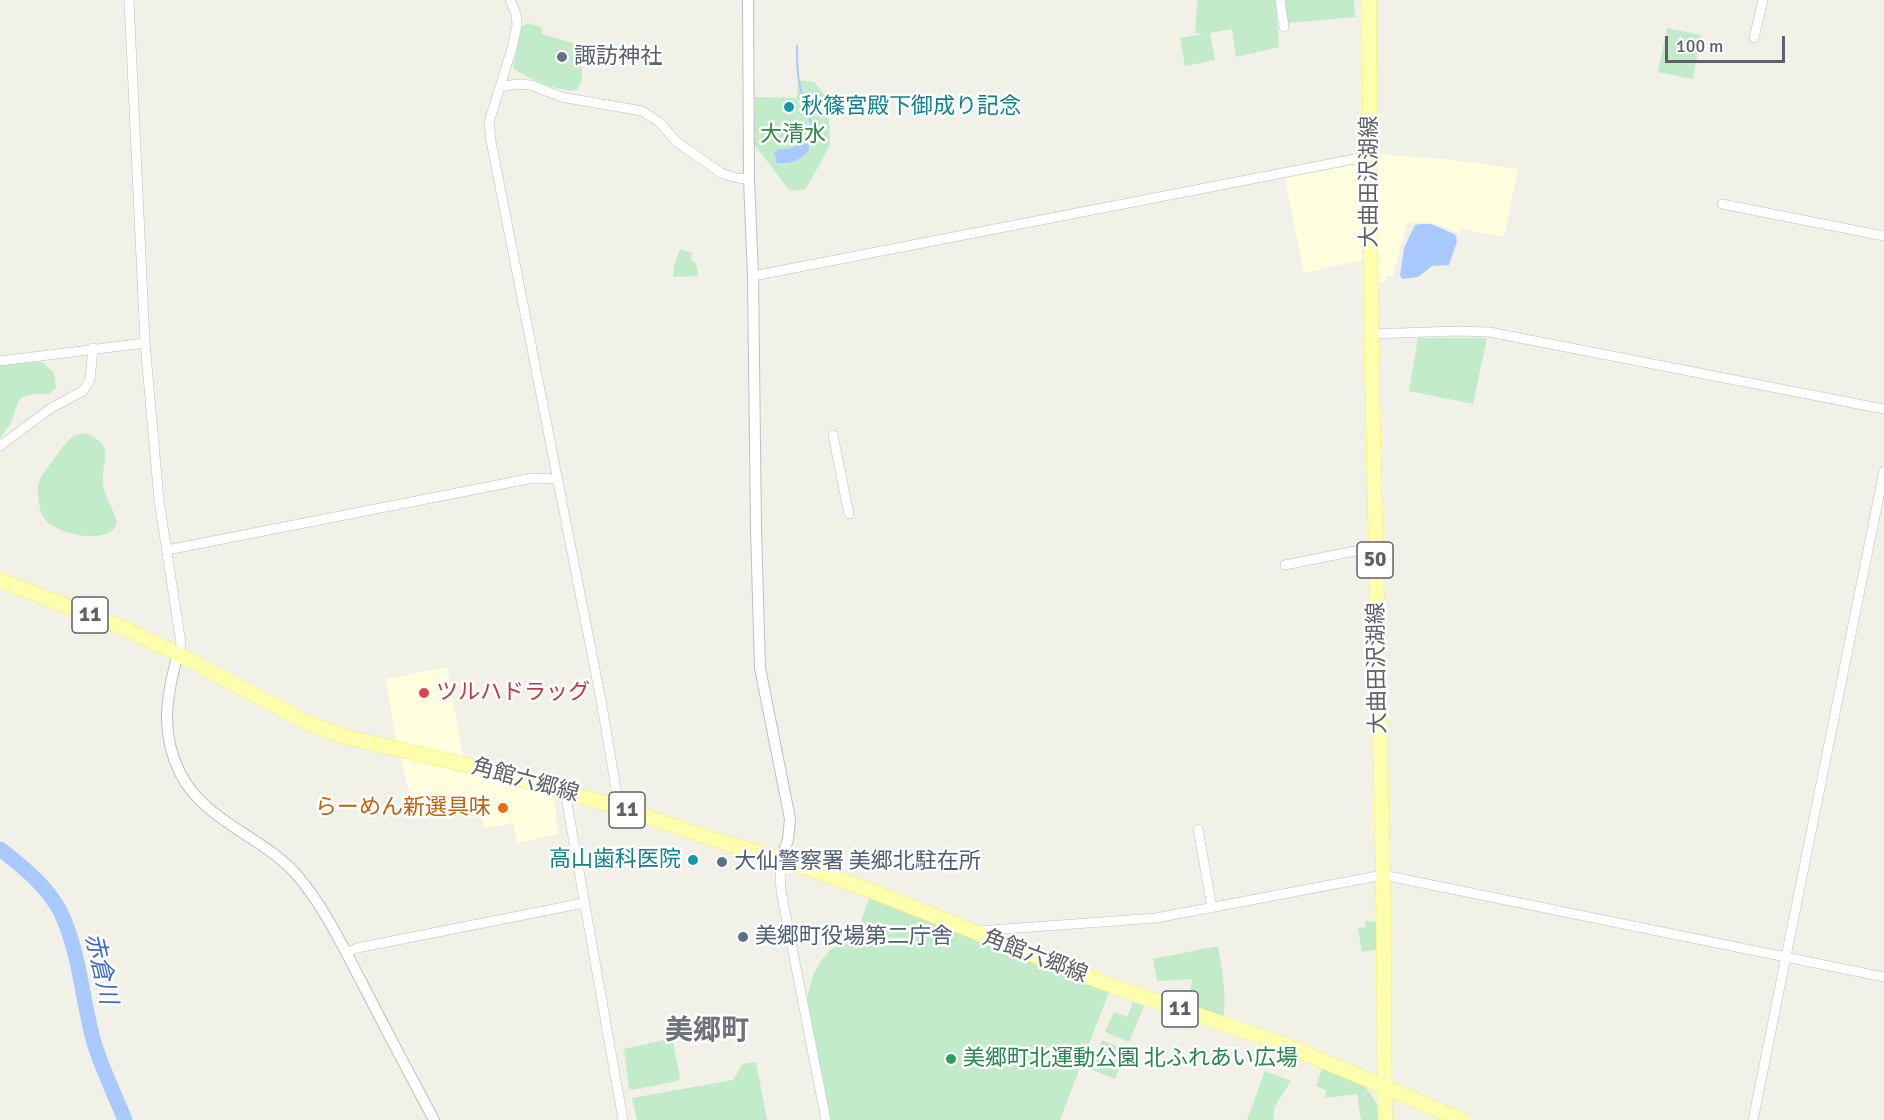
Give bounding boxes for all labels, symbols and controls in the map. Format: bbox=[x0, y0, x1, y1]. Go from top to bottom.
scale bar bbox=[1668, 24, 1788, 62]
text: 100 m bbox=[1676, 35, 1723, 57]
place label: 諏訪神社 bbox=[574, 44, 662, 70]
marker: 諏訪神社 bbox=[555, 50, 569, 64]
place label: 秋篠宮殿下御成り記念 bbox=[801, 94, 1021, 120]
marker: 秋篠宮殿下御成り記念 bbox=[782, 100, 796, 114]
street label: 大曲田沢湖線 bbox=[1357, 116, 1383, 248]
park label: 大清水 bbox=[760, 122, 826, 148]
road number: 50 bbox=[1357, 542, 1393, 578]
road number: 11 bbox=[72, 597, 108, 633]
street label: 大曲田沢湖線 bbox=[1364, 602, 1392, 734]
place label: ツルハドラッグ bbox=[436, 680, 590, 706]
marker: ツルハドラッグ bbox=[417, 686, 431, 700]
street label: 角館六郷線 bbox=[468, 754, 582, 808]
road number: 11 bbox=[609, 792, 645, 828]
place label: らーめん新選具味 bbox=[315, 795, 491, 821]
marker: らーめん新選具味 bbox=[496, 801, 510, 815]
place label: 高山歯科医院 bbox=[549, 847, 681, 873]
place label: 大仙警察署 美郷北駐在所 bbox=[734, 849, 981, 875]
marker: 高山歯科医院 bbox=[686, 853, 700, 867]
marker: 大仙警察署 美郷北駐在所 bbox=[715, 855, 729, 869]
place label: 美郷町役場第二庁舎 bbox=[755, 924, 953, 950]
street label: 角館六郷線 bbox=[979, 925, 1091, 989]
marker: 美郷町役場第二庁舎 bbox=[736, 930, 750, 944]
water label: 赤倉川 bbox=[78, 931, 122, 1007]
road number: 11 bbox=[1162, 991, 1198, 1027]
district label: 美郷町 bbox=[665, 1015, 749, 1049]
place label: 美郷町北運動公園 北ふれあい広場 bbox=[963, 1046, 1298, 1072]
marker: 美郷町北運動公園 北ふれあい広場 bbox=[944, 1052, 958, 1066]

